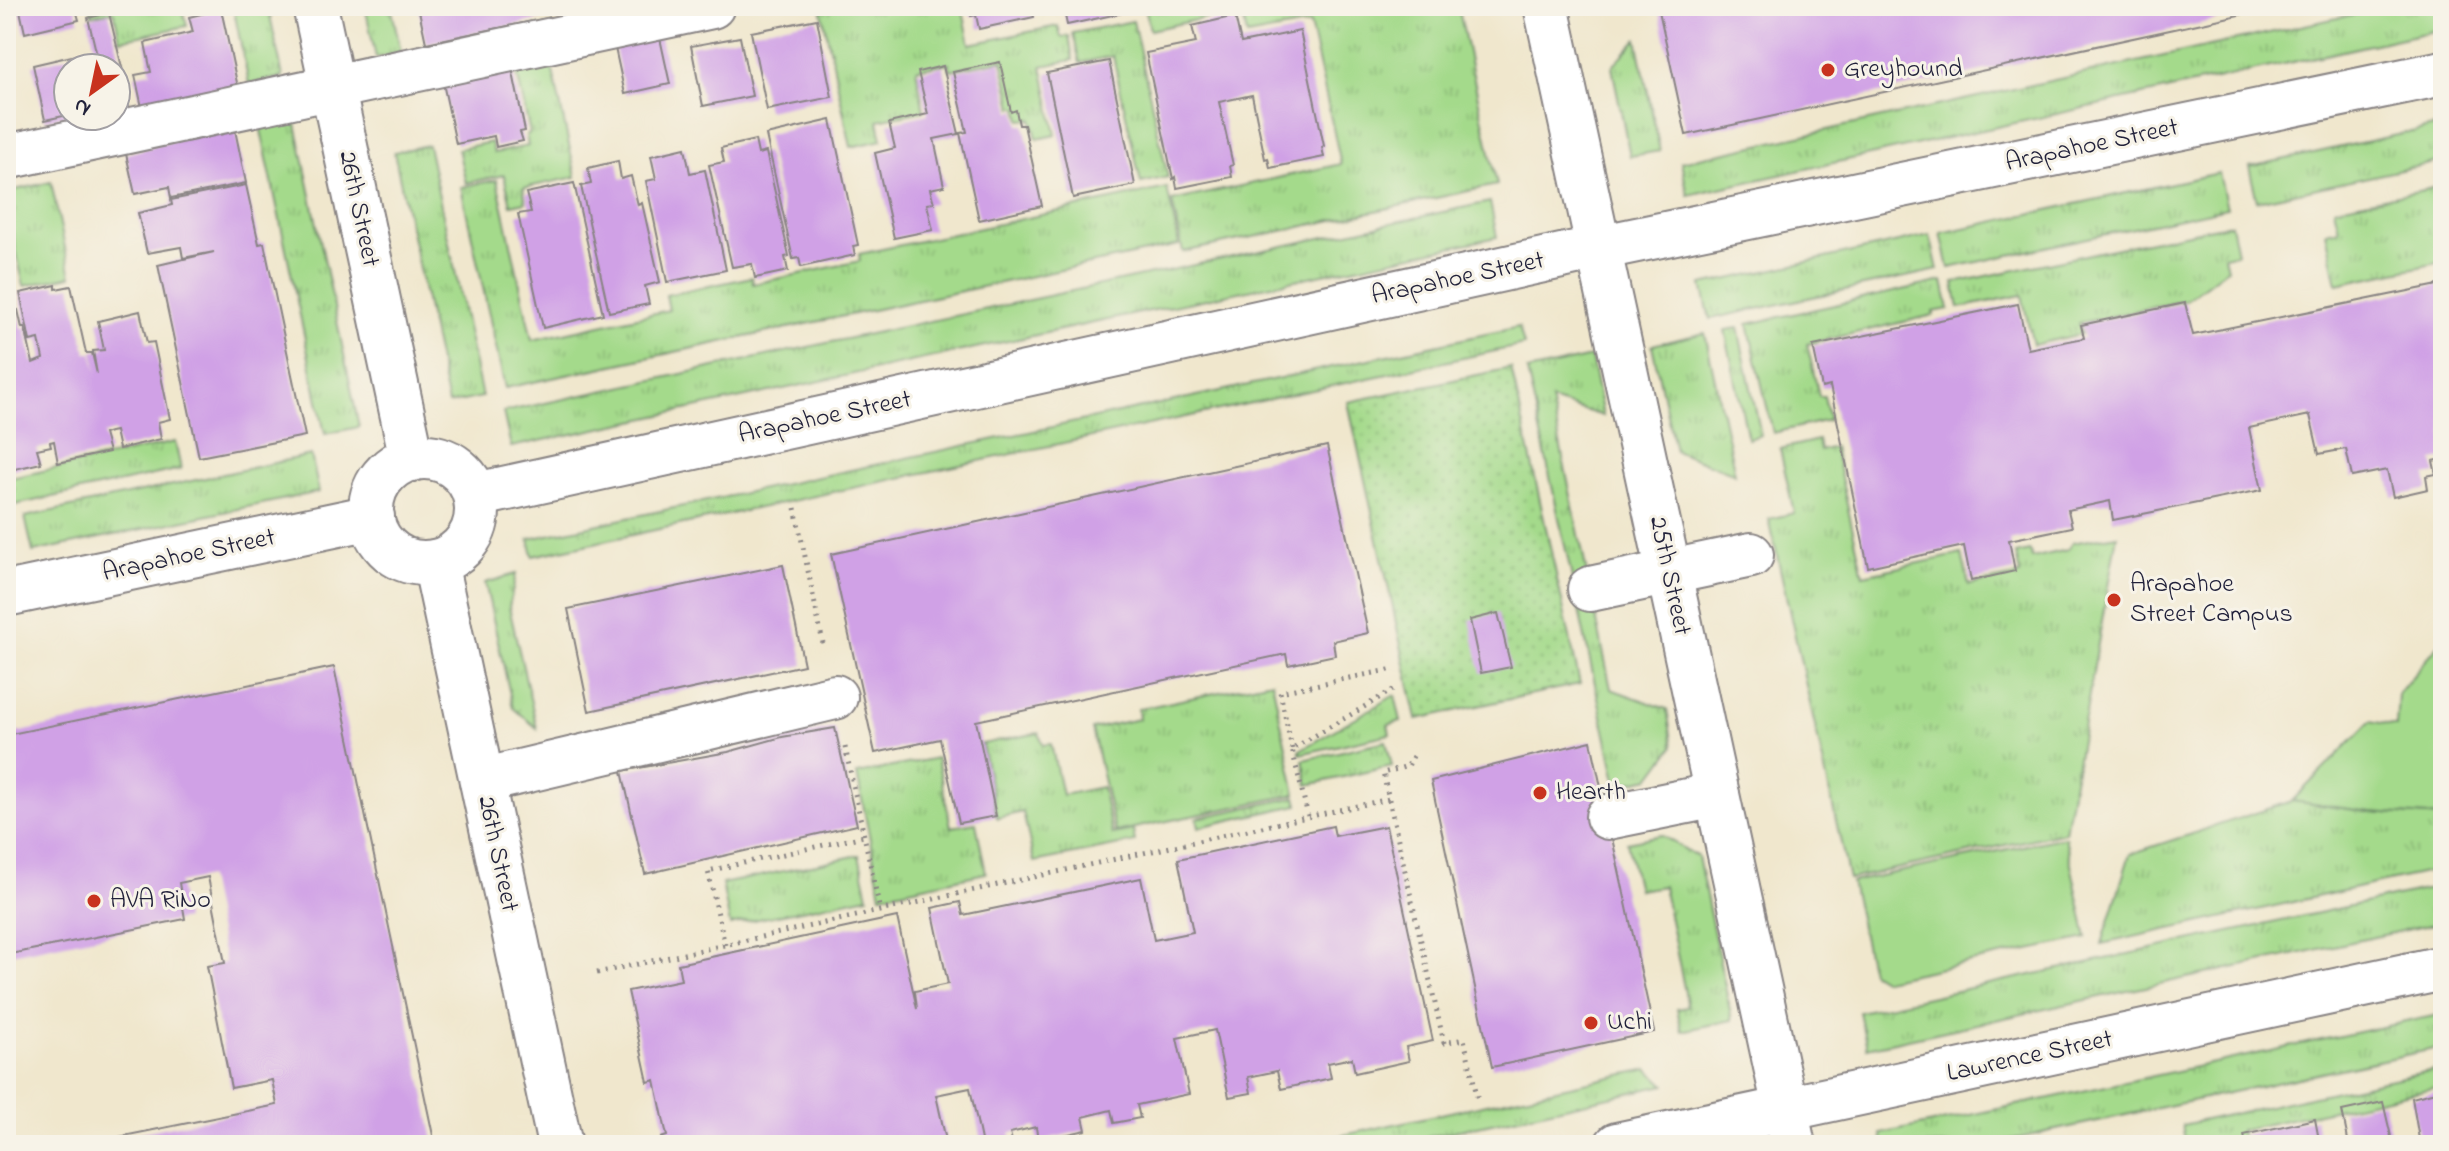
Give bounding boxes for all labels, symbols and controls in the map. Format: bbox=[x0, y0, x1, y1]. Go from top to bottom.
place label: Greyhound bbox=[1844, 51, 1963, 89]
north arrow bbox=[52, 52, 132, 132]
marker: Greyhound bbox=[1819, 61, 1837, 79]
text: N bbox=[68, 89, 98, 124]
street label: Arapahoe Street bbox=[2002, 109, 2182, 183]
street label: 26th Street bbox=[327, 148, 389, 271]
street label: Arapahoe Street bbox=[1368, 242, 1548, 316]
street label: Arapahoe Street bbox=[735, 381, 915, 455]
street label: 25th Street bbox=[1638, 513, 1700, 639]
street label: Arapahoe Street bbox=[99, 519, 279, 593]
place label: Arapahoe Street Campus bbox=[2130, 566, 2293, 634]
marker: Arapahoe Street Campus bbox=[2105, 591, 2123, 609]
place label: Hearth bbox=[1556, 774, 1626, 812]
marker: Hearth bbox=[1531, 784, 1549, 802]
street label: 26th Street bbox=[466, 793, 528, 916]
place label: AVA RiNo bbox=[110, 882, 211, 920]
marker: AVA RiNo bbox=[85, 892, 103, 910]
place label: Uchi bbox=[1607, 1004, 1652, 1042]
marker: Uchi bbox=[1582, 1014, 1600, 1032]
street label: Lawrence Street bbox=[1944, 1021, 2117, 1093]

